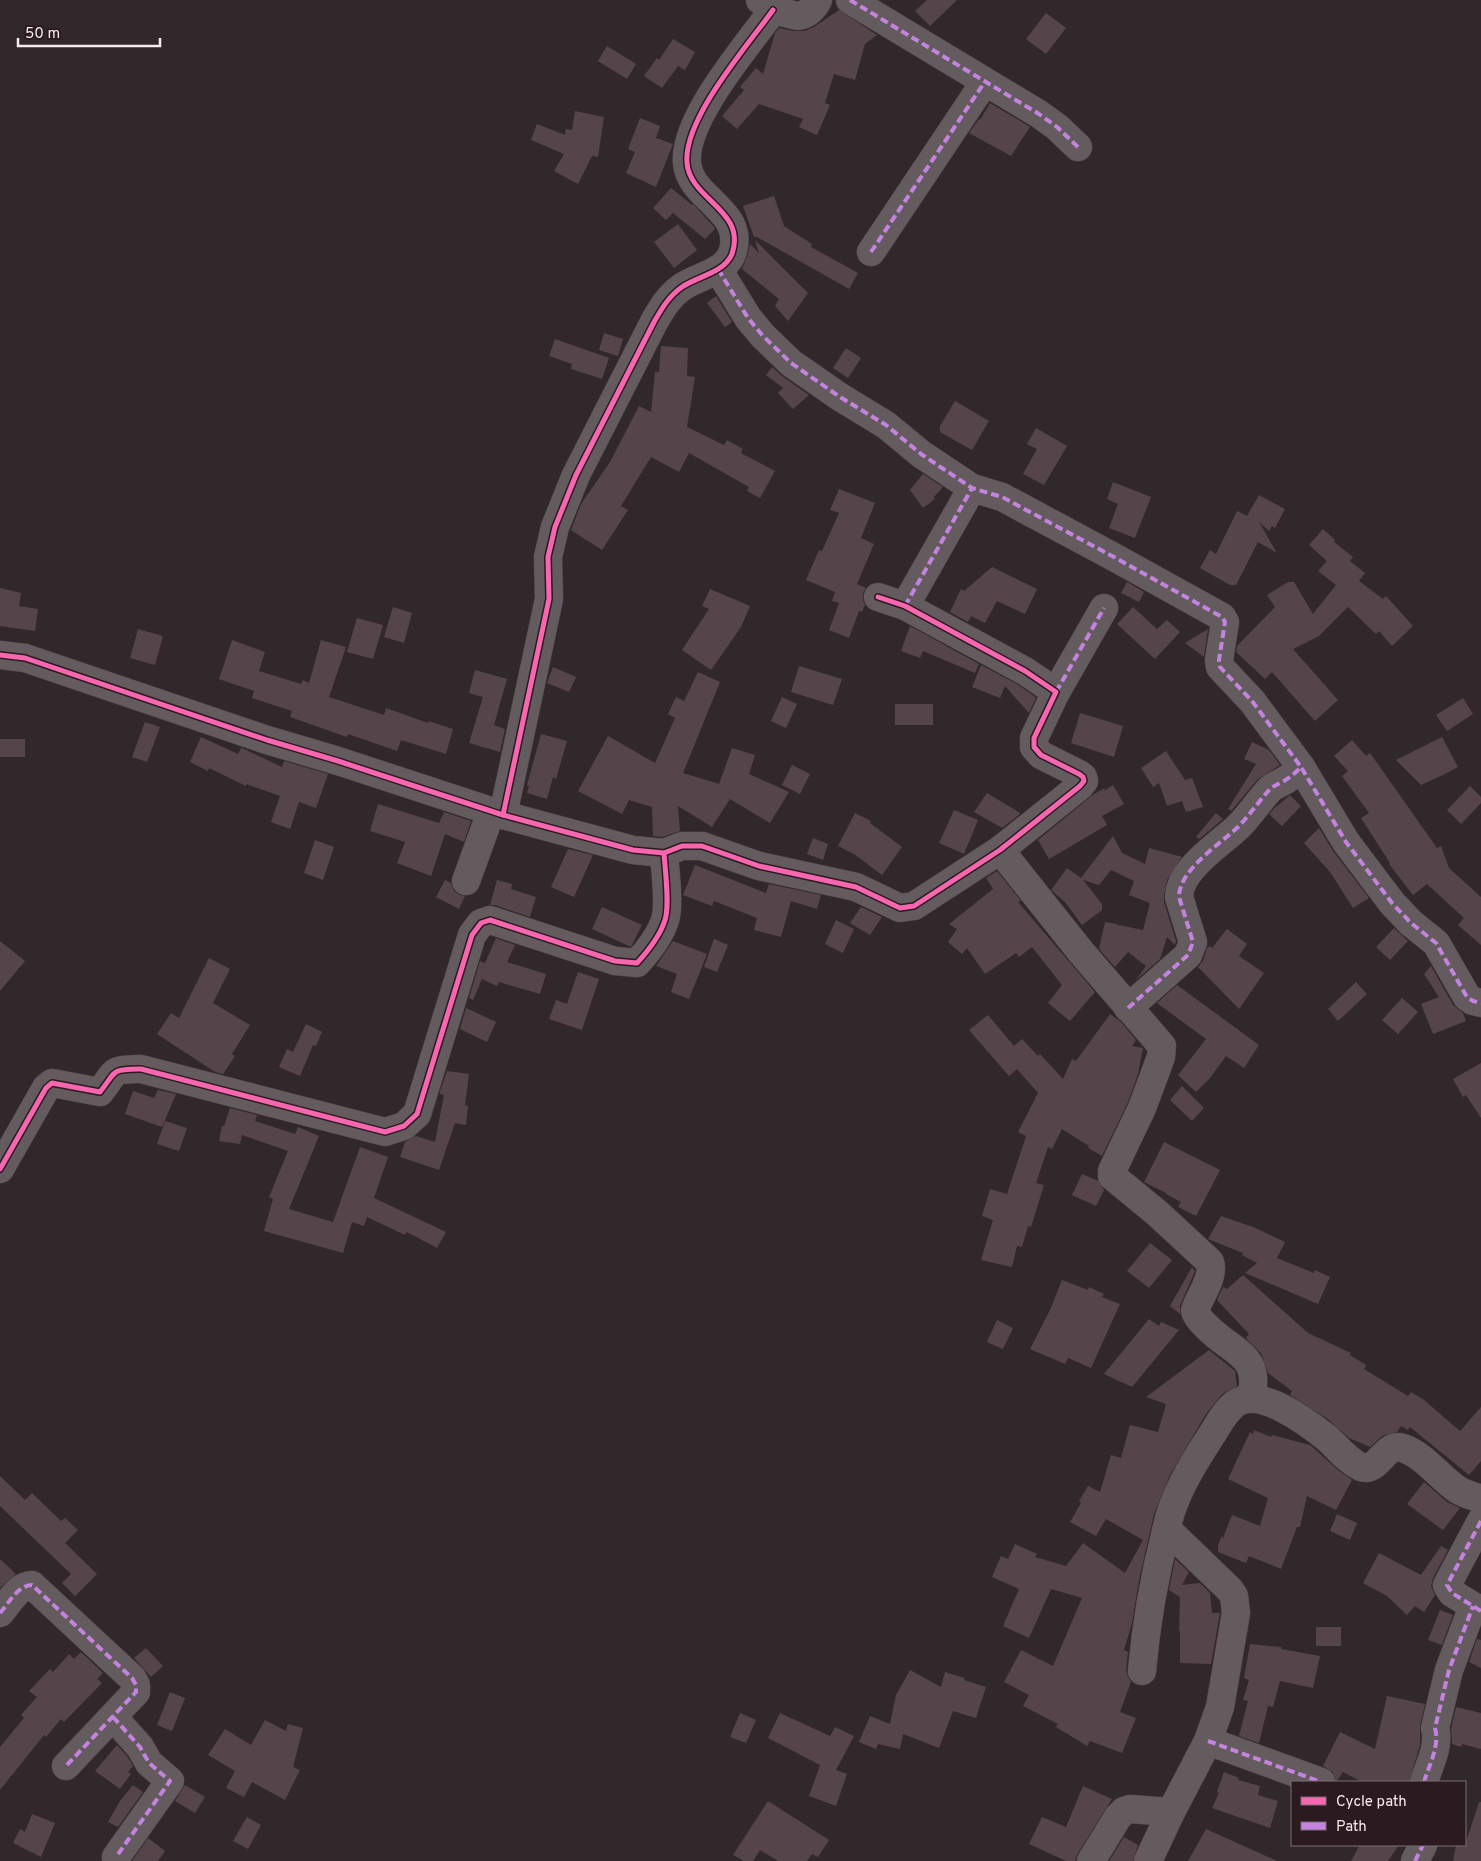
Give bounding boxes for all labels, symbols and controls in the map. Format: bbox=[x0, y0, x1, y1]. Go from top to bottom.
scale bar bbox=[18, 15, 160, 47]
text: 50 m bbox=[25, 25, 60, 44]
legend bbox=[1291, 1781, 1466, 1846]
text: Cycle path bbox=[1336, 1793, 1407, 1812]
text: Path bbox=[1336, 1818, 1367, 1837]

